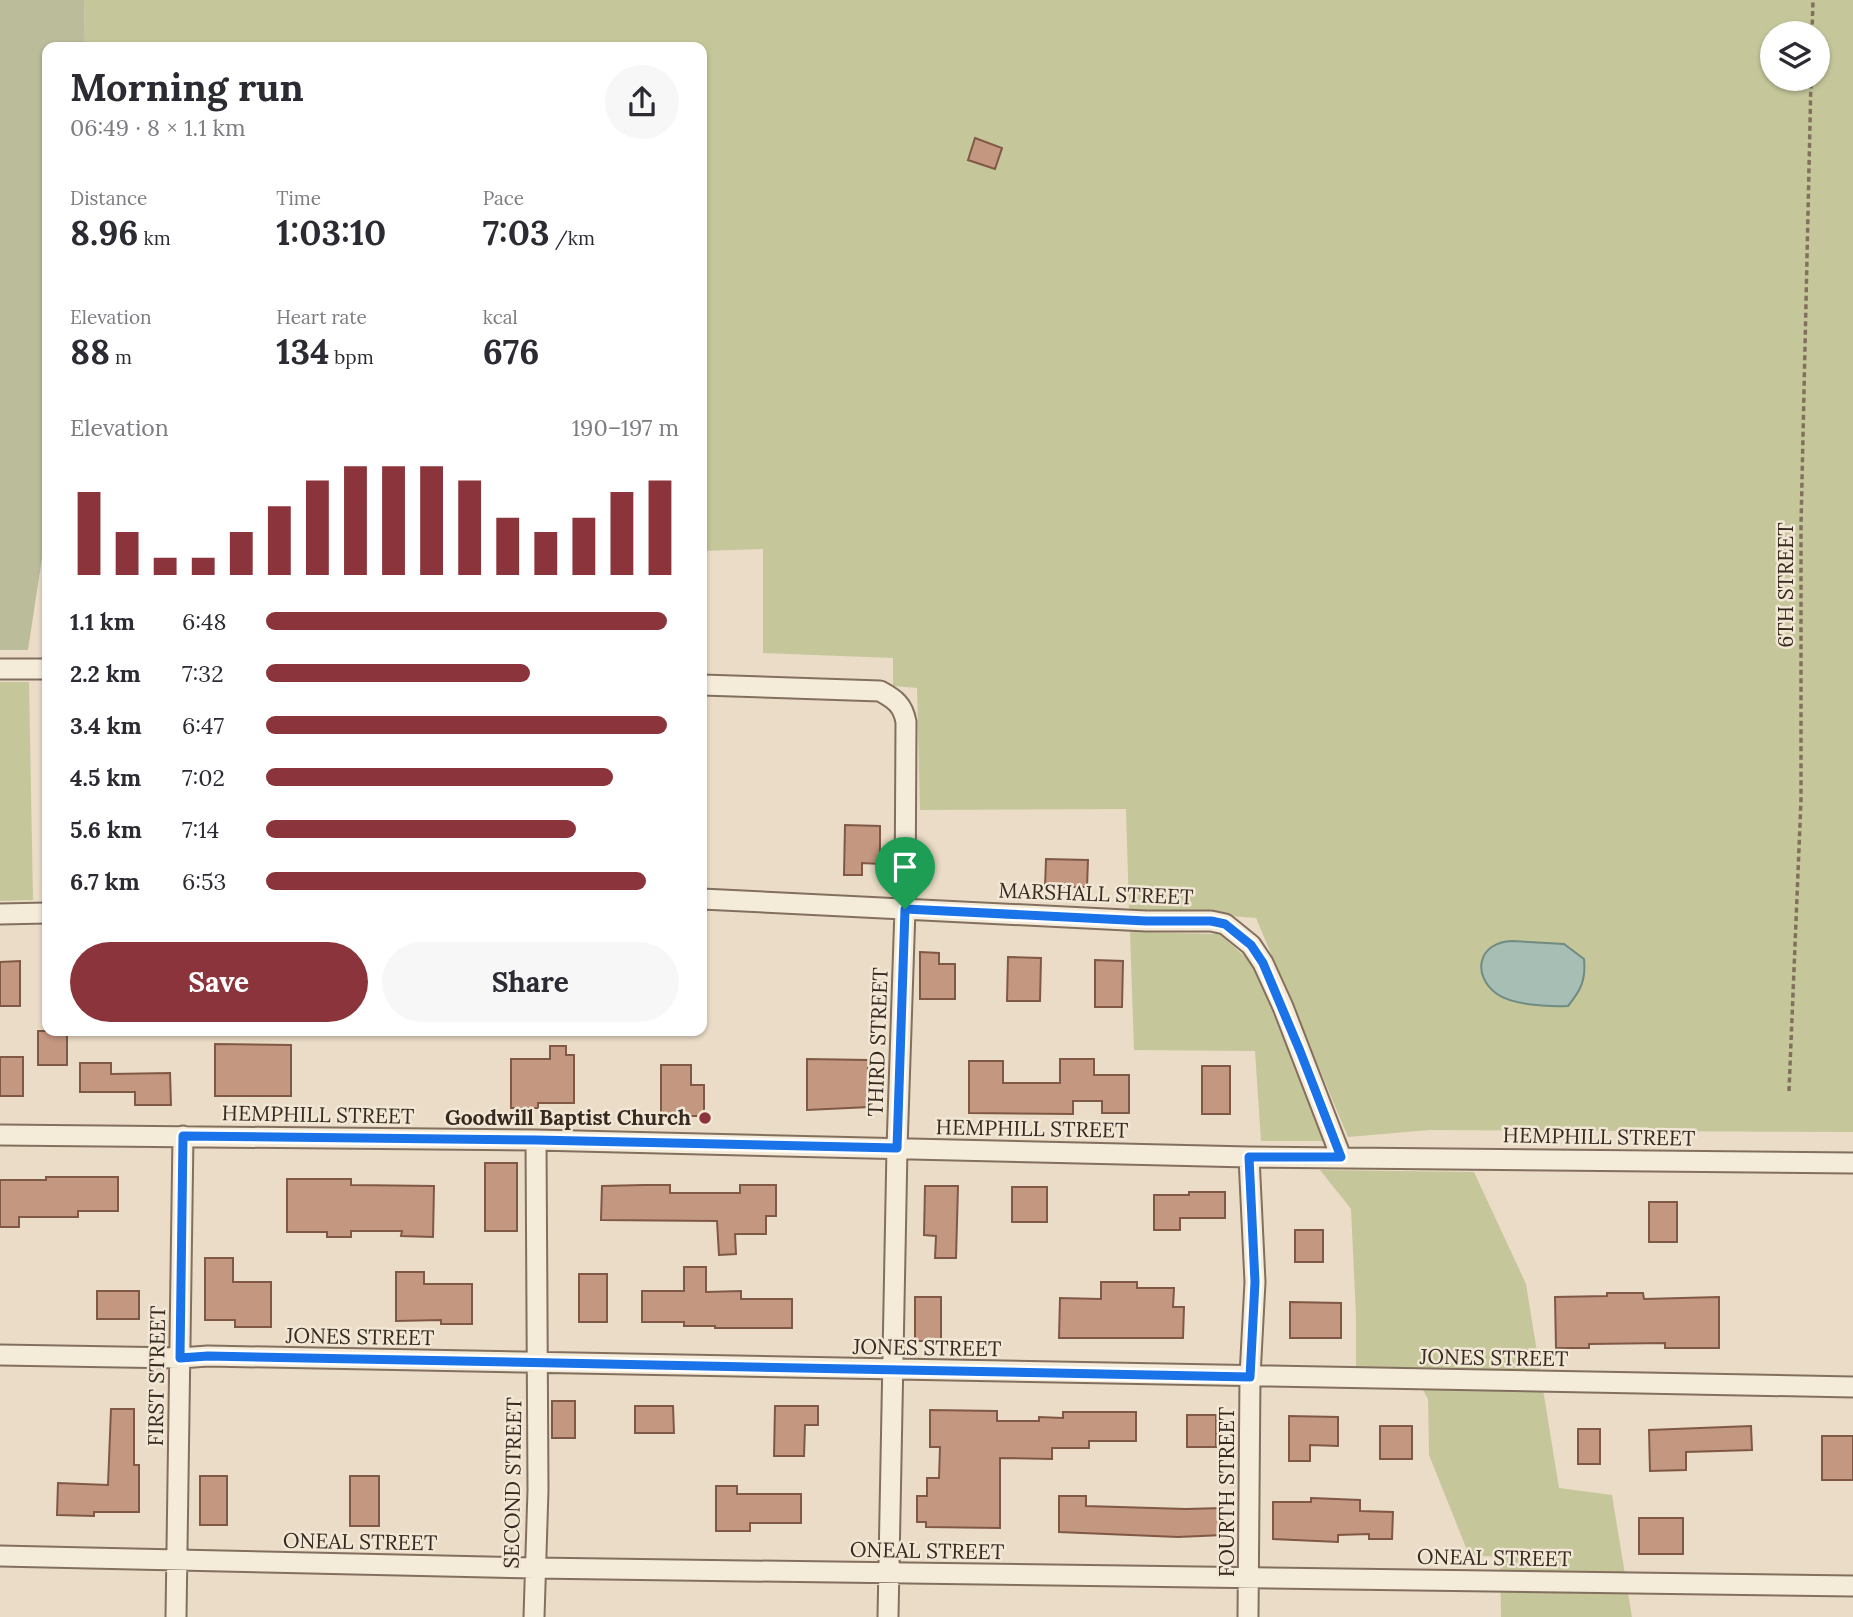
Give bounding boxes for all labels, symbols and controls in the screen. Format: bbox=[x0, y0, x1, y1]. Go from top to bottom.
map controls bbox=[1760, 21, 1830, 91]
button: layers bbox=[1760, 21, 1830, 91]
text: Morning run bbox=[70, 63, 304, 111]
button: share bbox=[605, 65, 679, 139]
text: 06:49 · 8 × 1.1 km bbox=[70, 113, 246, 142]
text: Distance bbox=[70, 186, 147, 210]
text: Time bbox=[276, 186, 321, 210]
text: Pace bbox=[483, 186, 524, 210]
text: 8.96 bbox=[70, 210, 138, 255]
text: 1:03:10 bbox=[276, 210, 386, 255]
text: 7:03 bbox=[483, 210, 550, 255]
text: km bbox=[138, 226, 171, 250]
text: /km bbox=[550, 226, 595, 250]
text: Elevation bbox=[70, 305, 152, 329]
text: Heart rate bbox=[276, 305, 367, 329]
text: kcal bbox=[483, 305, 518, 329]
text: 88 bbox=[70, 329, 110, 374]
text: 134 bbox=[276, 329, 329, 374]
text: 676 bbox=[483, 329, 539, 374]
text: m bbox=[110, 345, 132, 369]
text: bpm bbox=[329, 345, 374, 369]
text: Elevation bbox=[70, 413, 169, 442]
text: 190–197 m bbox=[572, 413, 679, 442]
street label: 6TH STREET bbox=[1772, 522, 1799, 648]
text: 1.1 km bbox=[70, 607, 135, 636]
text: 6:48 bbox=[182, 607, 226, 636]
text: 2.2 km bbox=[70, 659, 141, 688]
text: 7:32 bbox=[182, 659, 224, 688]
text: 3.4 km bbox=[70, 711, 142, 740]
text: 6:47 bbox=[182, 711, 224, 740]
text: 4.5 km bbox=[70, 763, 141, 792]
text: 7:02 bbox=[182, 763, 225, 792]
text: 5.6 km bbox=[70, 815, 142, 844]
text: 7:14 bbox=[182, 815, 219, 844]
pin bbox=[875, 837, 935, 909]
icon: arrive bbox=[886, 848, 924, 886]
text: 6.7 km bbox=[70, 867, 140, 896]
text: 6:53 bbox=[182, 867, 226, 896]
street label: MARSHALL STREET bbox=[998, 877, 1194, 910]
button: Save bbox=[70, 942, 368, 1022]
button: Share bbox=[382, 942, 679, 1022]
street label: THIRD STREET bbox=[861, 967, 894, 1117]
street label: HEMPHILL STREET bbox=[221, 1099, 415, 1130]
place label: Goodwill Baptist Church bbox=[445, 1104, 691, 1131]
marker: Goodwill Baptist Church bbox=[697, 1110, 713, 1126]
street label: HEMPHILL STREET bbox=[935, 1113, 1129, 1144]
street label: HEMPHILL STREET bbox=[1502, 1121, 1696, 1152]
street label: FIRST STREET bbox=[142, 1305, 171, 1447]
street label: JONES STREET bbox=[284, 1322, 435, 1351]
street label: JONES STREET bbox=[851, 1333, 1002, 1362]
street label: JONES STREET bbox=[1418, 1343, 1569, 1372]
street label: SECOND STREET bbox=[498, 1397, 527, 1569]
street label: FOURTH STREET bbox=[1213, 1407, 1240, 1577]
street label: ONEAL STREET bbox=[283, 1527, 437, 1556]
street label: ONEAL STREET bbox=[850, 1536, 1004, 1565]
street label: ONEAL STREET bbox=[1417, 1543, 1571, 1572]

